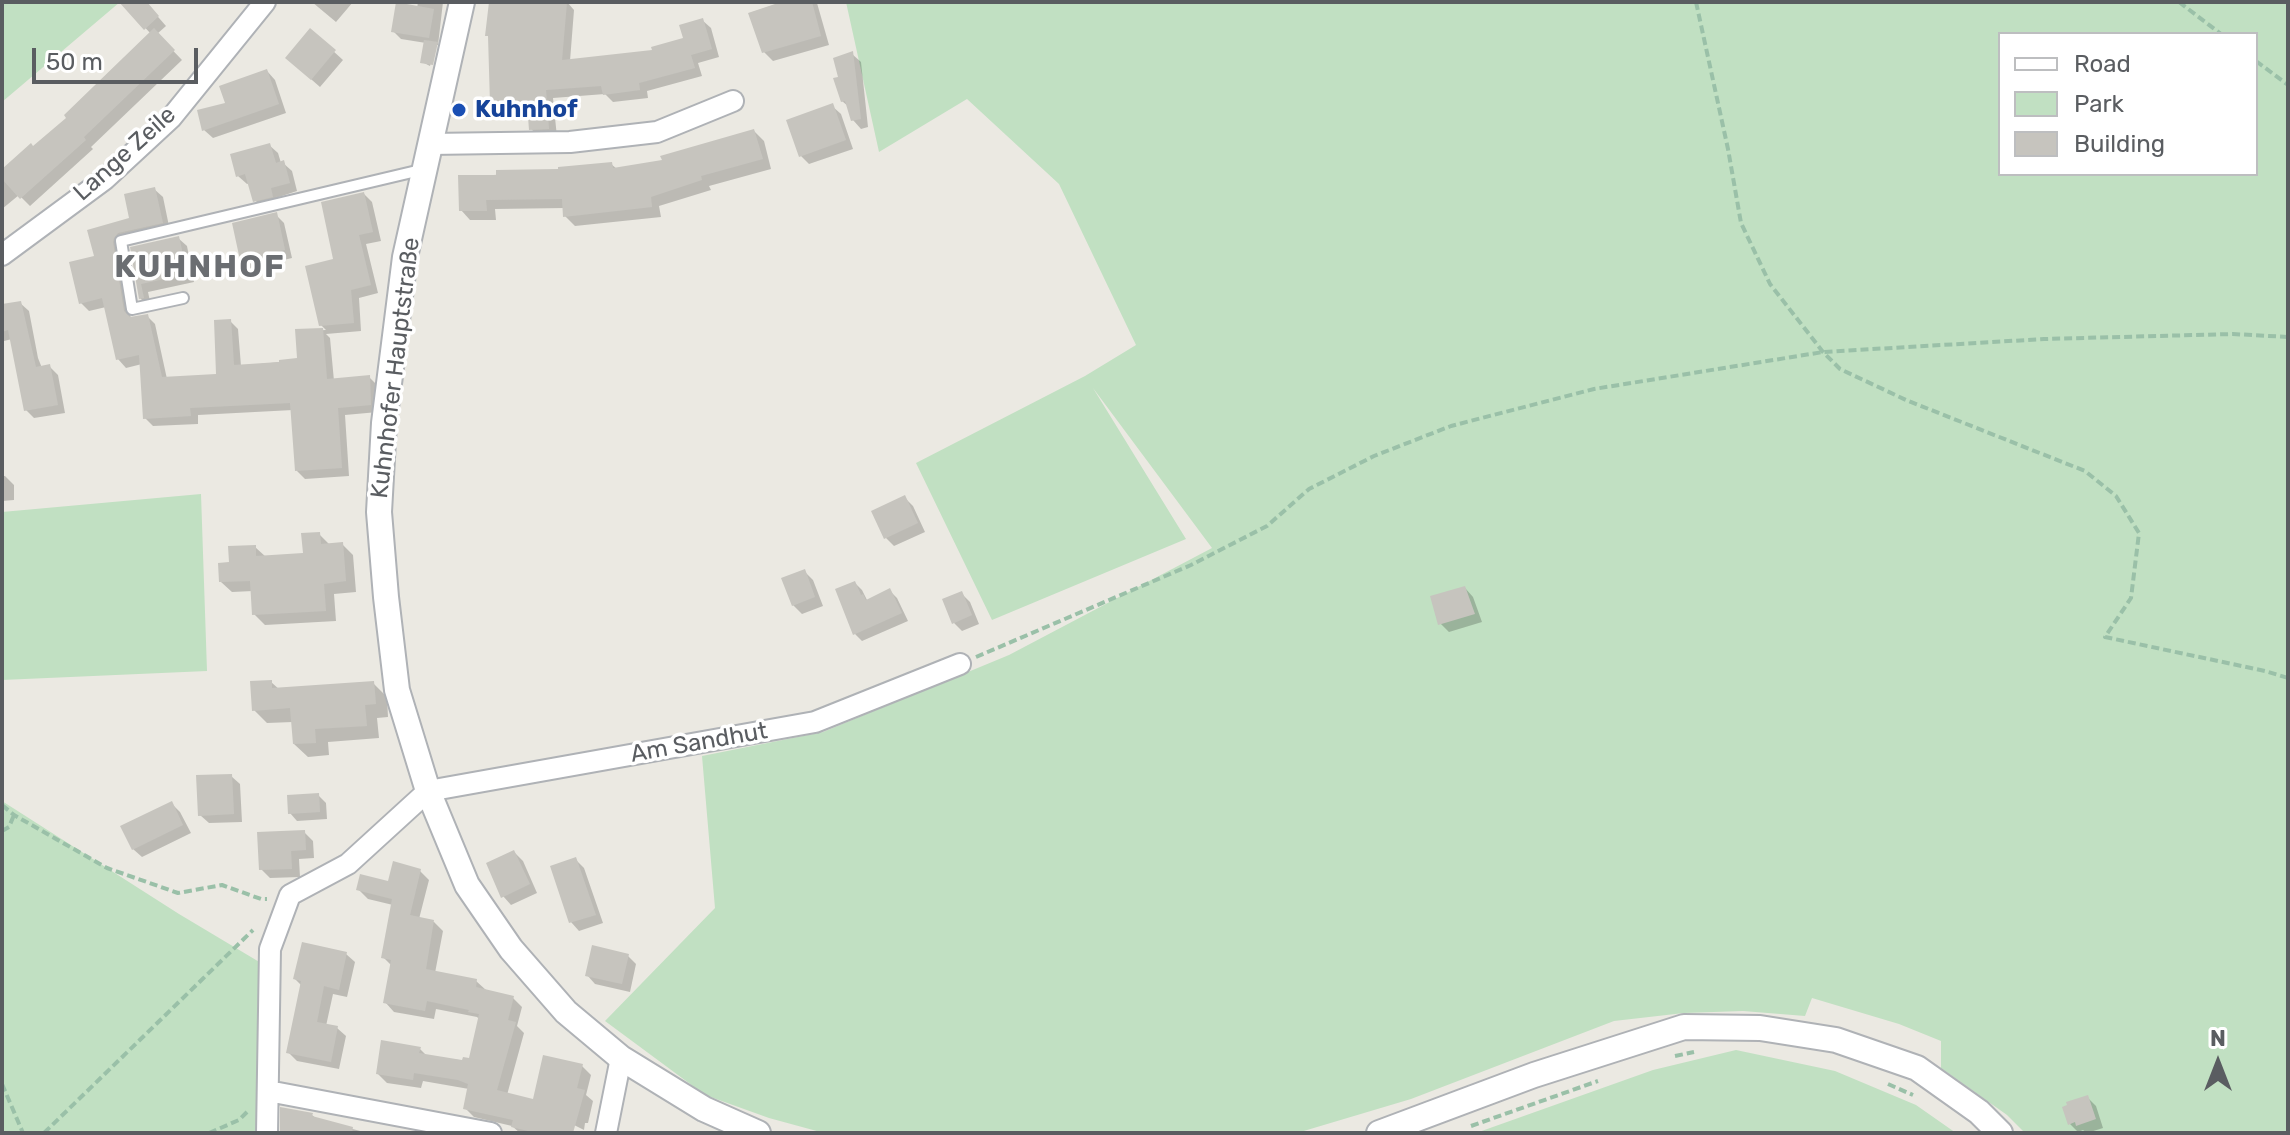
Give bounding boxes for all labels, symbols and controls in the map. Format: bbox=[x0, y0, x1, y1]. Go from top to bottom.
scale bar bbox=[36, 32, 202, 82]
legend bbox=[1998, 32, 2258, 176]
text: 50 m bbox=[46, 48, 103, 76]
text: Road bbox=[2074, 50, 2131, 78]
text: Park bbox=[2074, 90, 2124, 118]
place label: Kuhnhof bbox=[475, 96, 578, 124]
street label: Lange Zeile bbox=[68, 101, 182, 207]
marker: Kuhnhof bbox=[450, 101, 468, 119]
text: Building bbox=[2074, 130, 2165, 158]
street label: Kuhnhofer Hauptstraße bbox=[366, 236, 426, 500]
district label: KUHNHOF bbox=[114, 249, 286, 287]
street label: Am Sandhut bbox=[628, 717, 770, 769]
north arrow bbox=[2178, 1023, 2258, 1103]
text: N bbox=[2210, 1025, 2226, 1052]

